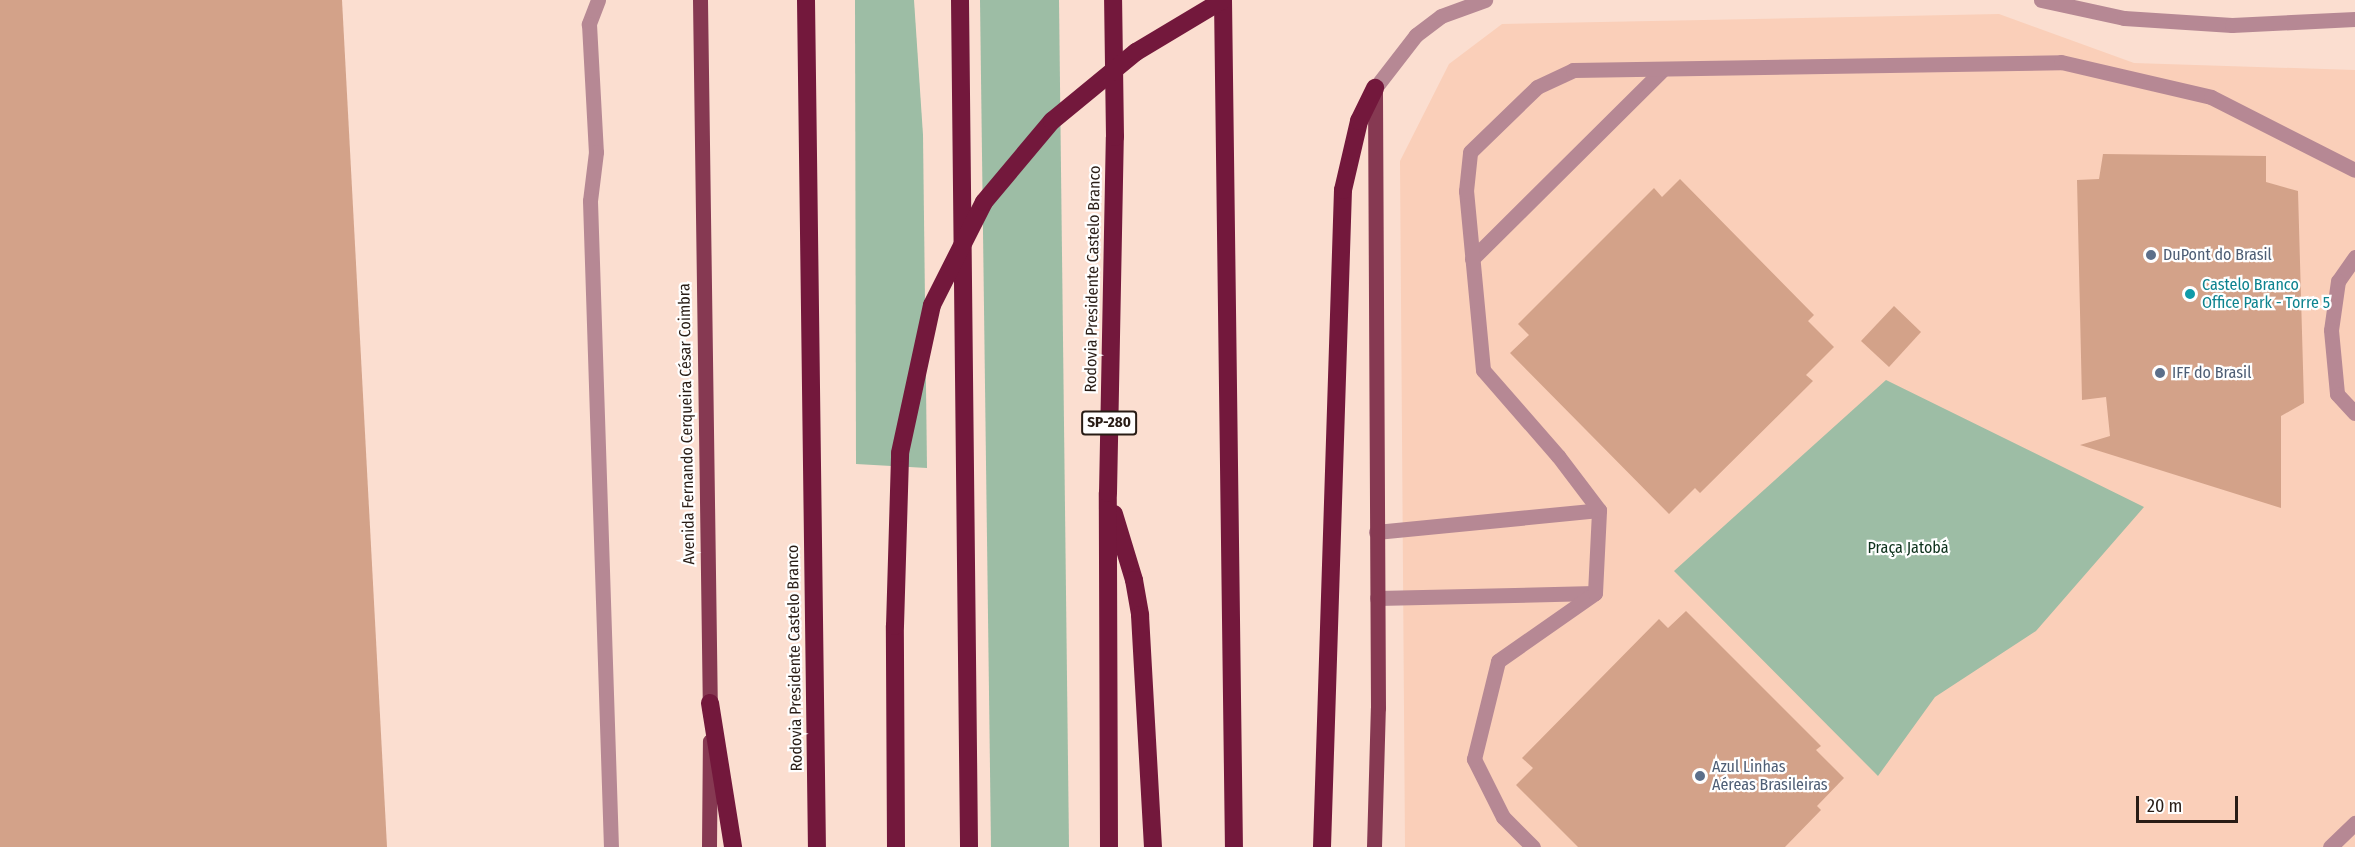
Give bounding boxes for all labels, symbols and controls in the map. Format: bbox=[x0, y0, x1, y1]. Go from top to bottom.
street label: Rodovia Presidente Castelo Branco bbox=[1081, 165, 1105, 393]
place label: DuPont do Brasil bbox=[2163, 245, 2272, 265]
marker: DuPont do Brasil bbox=[2144, 248, 2158, 262]
place label: Castelo Branco Office Park - Torre 5 bbox=[2202, 275, 2330, 313]
street label: Avenida Fernando Cerqueira César Coimbra bbox=[675, 283, 699, 565]
marker: Castelo Branco Office Park - Torre 5 bbox=[2183, 287, 2197, 301]
place label: IFF do Brasil bbox=[2172, 363, 2251, 383]
marker: IFF do Brasil bbox=[2153, 366, 2167, 380]
road number: SP-280 bbox=[1080, 411, 1138, 435]
park label: Praça Jatobá bbox=[1867, 538, 1949, 558]
street label: Rodovia Presidente Castelo Branco bbox=[783, 544, 807, 772]
place label: Azul Linhas Aéreas Brasileiras bbox=[1712, 757, 1828, 795]
marker: Azul Linhas Aéreas Brasileiras bbox=[1693, 769, 1707, 783]
scale bar bbox=[2139, 784, 2241, 822]
text: 20 m bbox=[2147, 795, 2182, 817]

